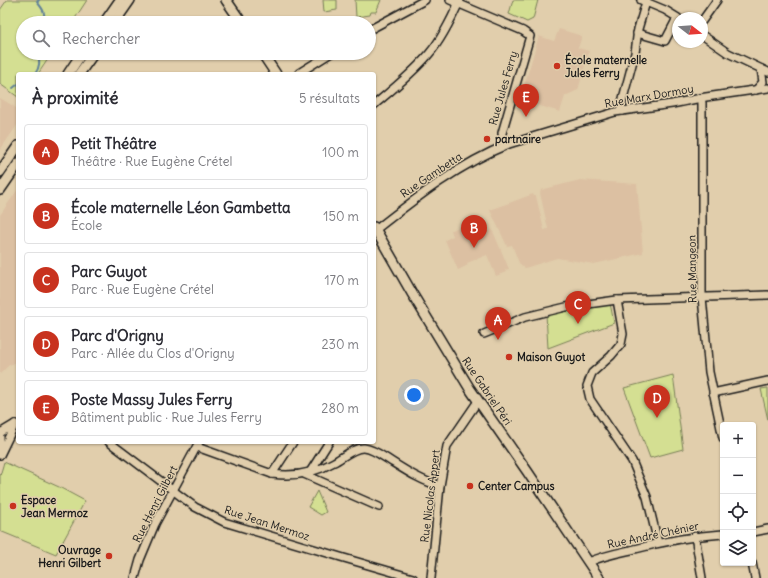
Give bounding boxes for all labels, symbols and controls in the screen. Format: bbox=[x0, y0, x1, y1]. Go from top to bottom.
north arrow bbox=[672, 12, 708, 48]
search box bbox=[16, 16, 376, 60]
icon: search bbox=[30, 27, 52, 49]
text: Rechercher bbox=[62, 29, 140, 48]
street label: Rue Jules Ferry bbox=[486, 49, 520, 127]
place label: École maternelle Jules Ferry bbox=[565, 52, 647, 81]
marker: École maternelle Jules Ferry bbox=[552, 61, 562, 71]
street label: Rue Marx Dormoy bbox=[603, 81, 695, 111]
pin: E bbox=[513, 84, 539, 117]
text: À proximité bbox=[32, 87, 118, 109]
text: 5 résultats bbox=[299, 90, 360, 107]
place label: partnaire bbox=[495, 132, 541, 147]
text: Petit Théâtre bbox=[71, 134, 157, 153]
marker: partnaire bbox=[482, 134, 492, 144]
text: A bbox=[42, 144, 50, 161]
text: 100 m bbox=[322, 144, 359, 161]
street label: Rue Gambetta bbox=[397, 149, 465, 201]
text: Théâtre · Rue Eugène Crétel bbox=[71, 153, 232, 170]
text: École maternelle Léon Gambetta bbox=[71, 198, 291, 217]
text: B bbox=[42, 208, 50, 225]
text: 150 m bbox=[323, 208, 359, 225]
pin: B bbox=[461, 215, 487, 248]
text: École bbox=[71, 217, 102, 234]
street label: Rue Mangeon bbox=[684, 235, 700, 303]
text: Parc Guyot bbox=[71, 262, 147, 281]
text: C bbox=[42, 272, 50, 289]
text: 170 m bbox=[324, 272, 359, 289]
text: Parc · Rue Eugène Crétel bbox=[71, 281, 214, 298]
pin: C bbox=[565, 291, 591, 324]
pin: A bbox=[485, 307, 511, 340]
text: Parc d'Origny bbox=[71, 326, 164, 345]
text: D bbox=[41, 336, 51, 353]
text: 230 m bbox=[321, 336, 359, 353]
text: Parc · Allée du Clos d'Origny bbox=[71, 345, 235, 362]
place label: Maison Guyot bbox=[517, 350, 585, 365]
marker: Maison Guyot bbox=[504, 352, 514, 362]
street label: Rue Gabriel Péri bbox=[459, 354, 515, 428]
your location bbox=[404, 385, 424, 405]
pin: D bbox=[644, 385, 670, 418]
text: Poste Massy Jules Ferry bbox=[71, 390, 233, 409]
text: E bbox=[42, 400, 50, 417]
text: 280 m bbox=[321, 400, 359, 417]
text: Bâtiment public · Rue Jules Ferry bbox=[71, 409, 262, 426]
map controls bbox=[720, 422, 756, 566]
button: + bbox=[720, 422, 756, 458]
street label: Rue Nicolas Appert bbox=[417, 448, 443, 543]
button: − bbox=[720, 458, 756, 494]
street label: Rue Henri Gilbert bbox=[130, 463, 181, 545]
place label: Center Campus bbox=[478, 479, 555, 494]
marker: Center Campus bbox=[465, 481, 475, 491]
place label: Espace Jean Mermoz bbox=[21, 493, 89, 520]
button: locate bbox=[720, 494, 756, 530]
marker: Espace Jean Mermoz bbox=[8, 501, 18, 511]
street label: Rue Jean Mermoz bbox=[223, 503, 311, 543]
street label: Rue André Chénier bbox=[606, 518, 701, 552]
button: layers bbox=[720, 530, 756, 566]
place label: Ouvrage Henri Gilbert bbox=[38, 543, 101, 570]
marker: Ouvrage Henri Gilbert bbox=[104, 551, 114, 561]

